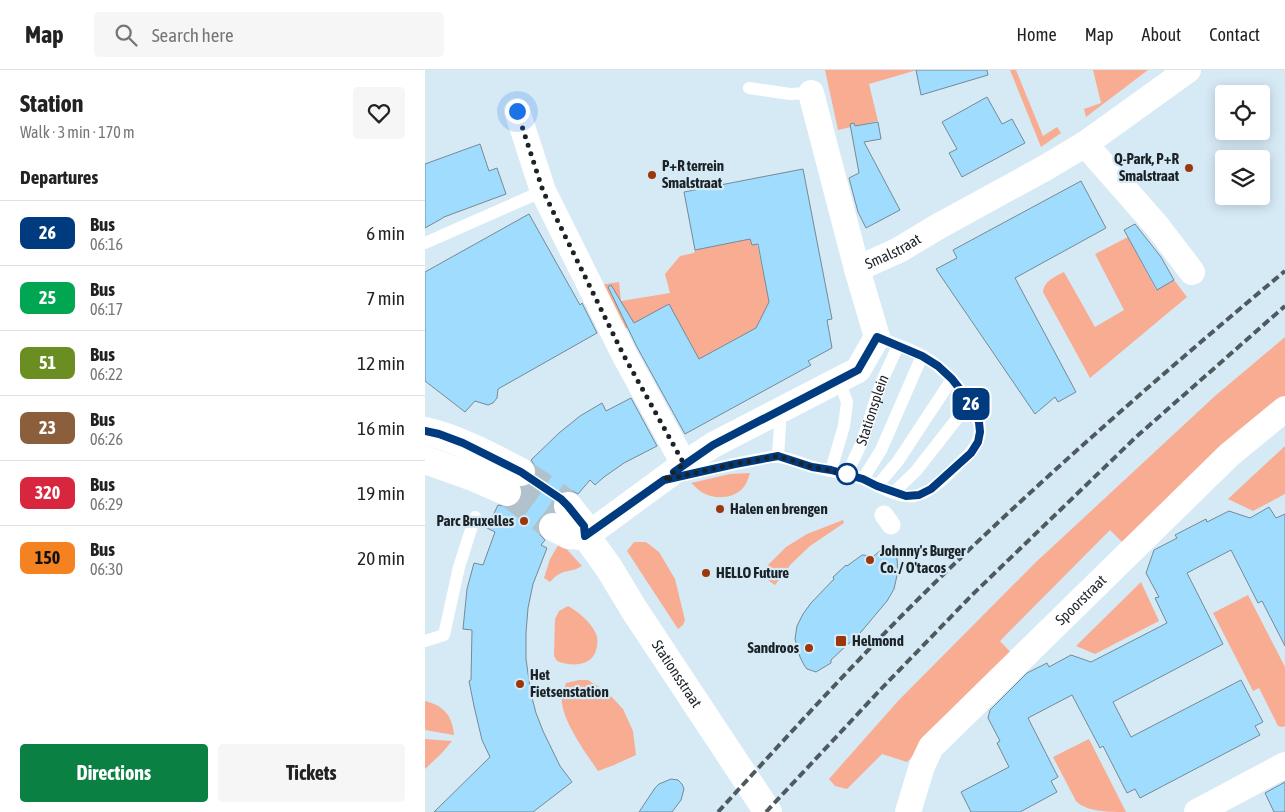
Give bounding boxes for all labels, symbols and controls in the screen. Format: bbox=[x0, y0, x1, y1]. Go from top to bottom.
search box bbox=[94, 12, 444, 57]
text: Map bbox=[25, 21, 64, 48]
icon: search bbox=[112, 21, 140, 49]
text: Search here bbox=[152, 24, 234, 46]
text: Home bbox=[1017, 24, 1057, 45]
text: Map bbox=[1085, 24, 1114, 45]
text: About bbox=[1142, 24, 1181, 45]
text: Contact bbox=[1209, 24, 1260, 45]
map controls bbox=[1215, 85, 1270, 205]
button: locate bbox=[1215, 85, 1270, 140]
button: heart bbox=[353, 87, 405, 139]
text: Station bbox=[20, 90, 84, 117]
your location bbox=[505, 99, 530, 124]
text: Walk · 3 min · 170 m bbox=[20, 123, 134, 141]
place label: Q-Park, P+R Smalstraat bbox=[1114, 150, 1180, 184]
button: layers bbox=[1215, 150, 1270, 205]
place label: P+R terrein Smalstraat bbox=[662, 157, 724, 191]
marker: Q-Park, P+R Smalstraat bbox=[1183, 162, 1195, 174]
text: Departures bbox=[20, 166, 98, 188]
marker: P+R terrein Smalstraat bbox=[646, 169, 658, 181]
text: Bus bbox=[90, 213, 115, 235]
text: 26 bbox=[39, 222, 56, 243]
text: 6 min bbox=[366, 222, 405, 244]
street label: Smalstraat bbox=[862, 230, 924, 272]
text: 06:16 bbox=[90, 235, 123, 253]
text: Bus bbox=[90, 278, 115, 300]
text: 25 bbox=[39, 287, 56, 308]
text: 7 min bbox=[366, 287, 405, 309]
text: 06:17 bbox=[90, 300, 123, 318]
text: Bus bbox=[90, 343, 115, 365]
text: 51 bbox=[39, 352, 56, 373]
text: 12 min bbox=[357, 352, 405, 374]
text: 06:22 bbox=[90, 365, 123, 383]
street label: Stationsplein bbox=[852, 372, 892, 447]
line badge: 26 bbox=[949, 388, 993, 420]
text: 26 bbox=[963, 393, 979, 414]
text: Bus bbox=[90, 408, 115, 430]
text: 23 bbox=[39, 417, 56, 438]
text: 16 min bbox=[357, 417, 405, 439]
text: 06:26 bbox=[90, 430, 123, 448]
unlabelled marker bbox=[836, 463, 858, 485]
text: Bus bbox=[90, 473, 115, 495]
text: 320 bbox=[35, 482, 60, 503]
text: 19 min bbox=[357, 482, 405, 504]
text: 06:29 bbox=[90, 495, 123, 513]
place label: Halen en brengen bbox=[730, 500, 828, 517]
marker: Halen en brengen bbox=[714, 503, 726, 515]
place label: Parc Bruxelles bbox=[437, 512, 515, 529]
marker: Parc Bruxelles bbox=[518, 515, 530, 527]
text: Bus bbox=[90, 538, 115, 560]
place label: Johnny's Burger Co. / O'tacos bbox=[879, 542, 966, 576]
text: 150 bbox=[35, 547, 60, 568]
text: 20 min bbox=[357, 547, 405, 569]
marker: Johnny's Burger Co. / O'tacos bbox=[864, 554, 876, 566]
text: 06:30 bbox=[90, 560, 123, 578]
place label: HELLO Future bbox=[716, 564, 789, 581]
marker: HELLO Future bbox=[700, 567, 712, 579]
street label: Spoorstraat bbox=[1052, 571, 1109, 628]
place label: Helmond bbox=[852, 632, 904, 649]
marker: Helmond bbox=[834, 634, 848, 648]
street label: Stationsstraat bbox=[649, 637, 705, 711]
place label: Sandroos bbox=[748, 639, 800, 656]
marker: Sandroos bbox=[803, 642, 815, 654]
place label: Het Fietsenstation bbox=[530, 666, 609, 700]
marker: Het Fietsenstation bbox=[514, 678, 526, 690]
button: Directions bbox=[20, 744, 208, 802]
button: Tickets bbox=[218, 744, 405, 802]

